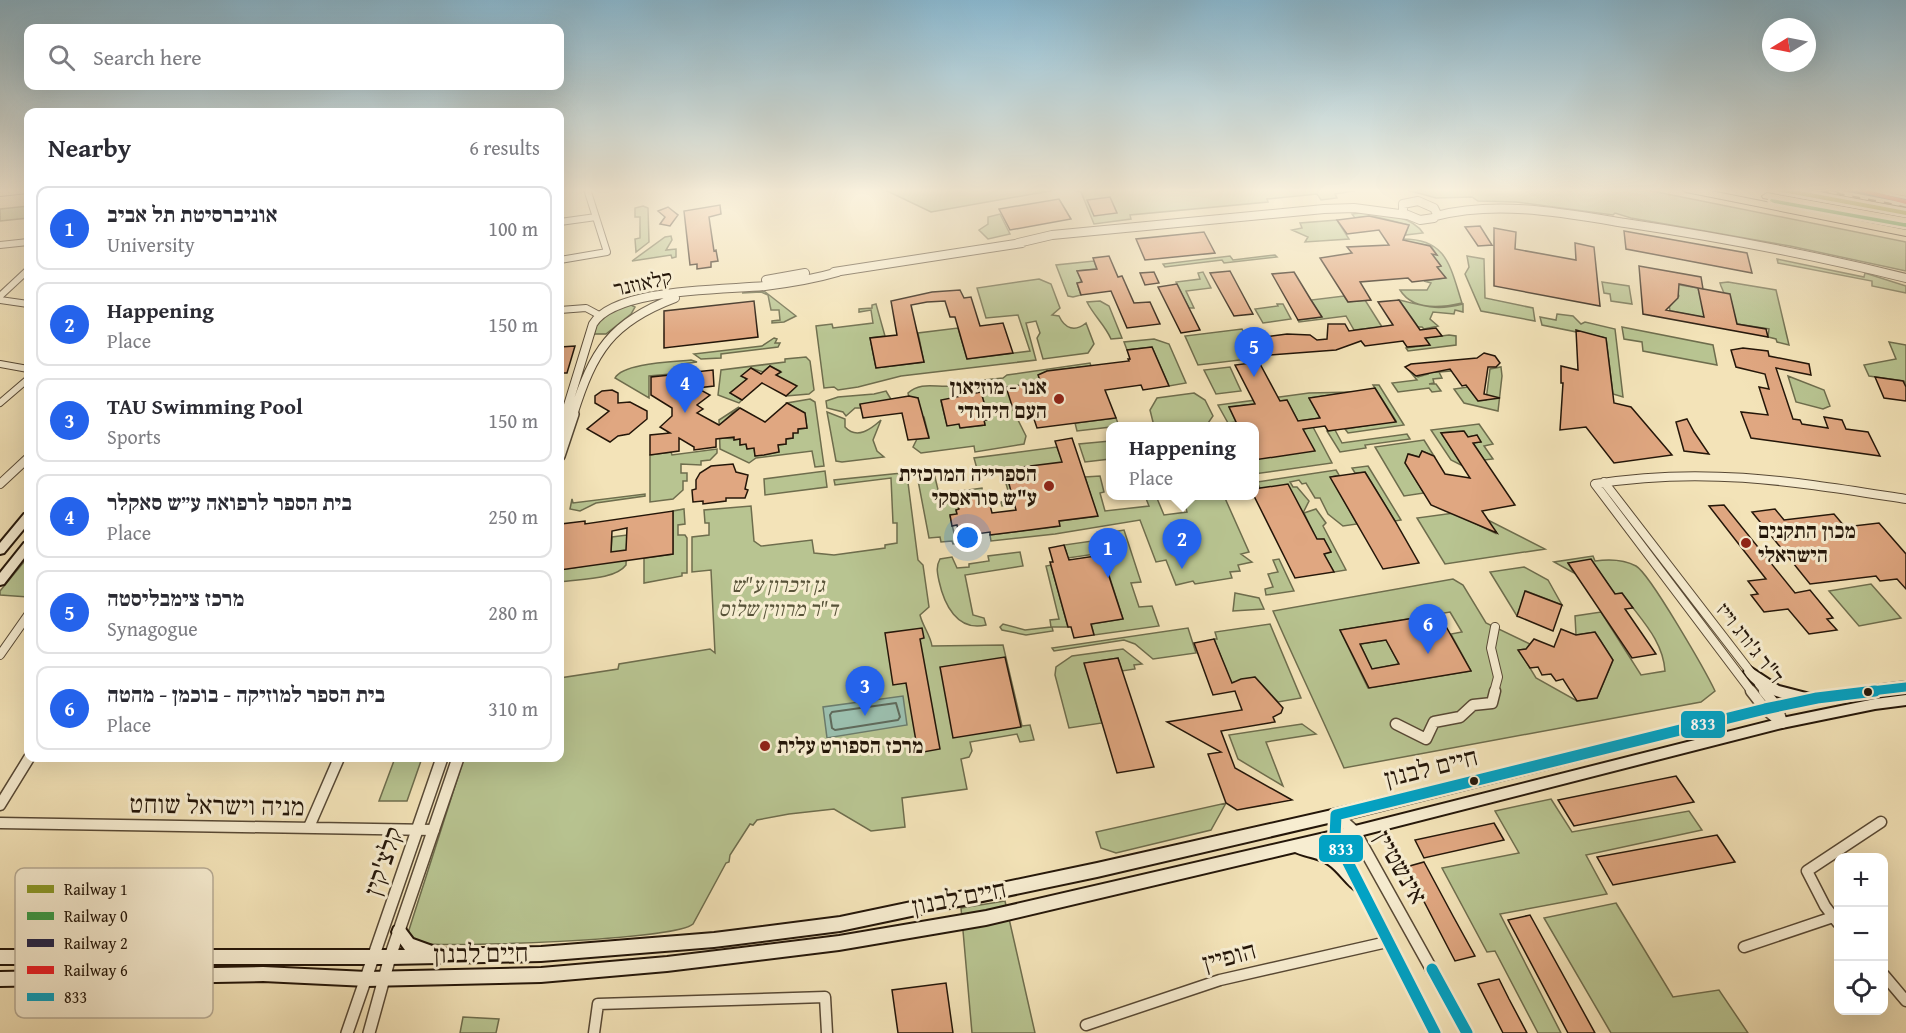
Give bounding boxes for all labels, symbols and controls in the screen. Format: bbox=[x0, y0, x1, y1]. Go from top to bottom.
north arrow bbox=[1762, 18, 1816, 72]
search box bbox=[24, 24, 564, 90]
icon: search bbox=[45, 41, 78, 74]
text: Search here bbox=[93, 41, 202, 73]
text: Nearby bbox=[48, 128, 131, 167]
text: 6 results bbox=[469, 133, 540, 162]
text: אוניברסיטת תל אביב bbox=[107, 198, 278, 230]
text: 1 bbox=[64, 214, 75, 243]
text: 100 m bbox=[488, 214, 538, 243]
text: University bbox=[107, 230, 195, 259]
street label: קלאוזנר bbox=[611, 261, 675, 304]
text: Happening bbox=[107, 294, 214, 326]
text: 2 bbox=[64, 310, 75, 339]
text: 150 m bbox=[488, 310, 538, 339]
text: Place bbox=[107, 326, 151, 355]
pin: 5 bbox=[1234, 328, 1274, 377]
pin: 4 bbox=[666, 364, 704, 413]
place label: אנו - מוזיאון העם היהודי bbox=[950, 371, 1047, 426]
text: TAU Swimming Pool bbox=[107, 390, 303, 422]
marker: אנו - מוזיאון העם היהודי bbox=[1052, 392, 1066, 406]
text: 3 bbox=[64, 406, 75, 435]
text: 150 m bbox=[488, 406, 538, 435]
text: Sports bbox=[107, 422, 161, 451]
popup bbox=[1106, 422, 1259, 500]
text: Happening bbox=[1129, 431, 1236, 463]
place label: הספרייה המרכזית ע"ש סוראסקי bbox=[899, 458, 1037, 513]
text: Place bbox=[1129, 463, 1173, 492]
marker: הספרייה המרכזית ע"ש סוראסקי bbox=[1042, 479, 1056, 493]
text: בית הספר לרפואה ע״ש סאקלר bbox=[107, 486, 352, 518]
text: 4 bbox=[64, 502, 75, 531]
text: 250 m bbox=[488, 502, 538, 531]
place label: מכון התקנים הישראלי bbox=[1758, 515, 1856, 570]
text: Place bbox=[107, 518, 151, 547]
pin: 2 bbox=[1162, 520, 1202, 569]
your location bbox=[953, 523, 982, 552]
pin: 1 bbox=[1088, 528, 1128, 578]
marker: מכון התקנים הישראלי bbox=[1739, 536, 1753, 550]
park label: גן זיכרון ע"ש ד"ר מרווין שלוס bbox=[718, 569, 840, 624]
text: מרכז צימבליסטה bbox=[107, 582, 244, 614]
street label: ד"ר ג'ורג וייז bbox=[1709, 596, 1792, 690]
text: 5 bbox=[64, 598, 75, 627]
text: 280 m bbox=[488, 598, 538, 627]
pin: 6 bbox=[1408, 604, 1448, 654]
text: Synagogue bbox=[107, 614, 198, 643]
pin: 3 bbox=[846, 666, 884, 716]
text: בית הספר למוזיקה - בוכמן - מהטה bbox=[107, 678, 385, 710]
unlabelled marker bbox=[1862, 686, 1874, 698]
text: 6 bbox=[64, 694, 75, 723]
text: 310 m bbox=[488, 694, 538, 723]
text: Place bbox=[107, 710, 151, 739]
line badge: 833 bbox=[1680, 710, 1726, 739]
text: 833 bbox=[1691, 712, 1715, 736]
place label: מרכז הספורט עלית bbox=[777, 730, 923, 761]
street label: חיים לבנון bbox=[1380, 736, 1482, 797]
marker: מרכז הספורט עלית bbox=[758, 739, 772, 753]
unlabelled marker bbox=[1468, 775, 1480, 787]
street label: מניה וישראל שוחט bbox=[129, 783, 305, 826]
street label: קלצ'קין bbox=[353, 821, 412, 901]
street label: אינשטיין bbox=[1365, 823, 1438, 911]
line badge: 833 bbox=[1318, 834, 1364, 863]
text: 833 bbox=[1329, 837, 1353, 861]
map controls bbox=[1834, 853, 1888, 1015]
button: + bbox=[1834, 853, 1888, 907]
legend bbox=[15, 868, 213, 1018]
street label: חיים לבנון bbox=[909, 868, 1009, 925]
text: Railway 1 bbox=[64, 877, 128, 901]
text: Railway 0 bbox=[64, 904, 128, 928]
button: − bbox=[1834, 907, 1888, 961]
street label: הופיין bbox=[1198, 930, 1260, 981]
text: Railway 2 bbox=[64, 931, 128, 955]
street label: חיים לבנון bbox=[433, 932, 529, 973]
text: Railway 6 bbox=[64, 958, 128, 982]
button: locate bbox=[1834, 961, 1888, 1015]
text: 833 bbox=[64, 985, 87, 1009]

